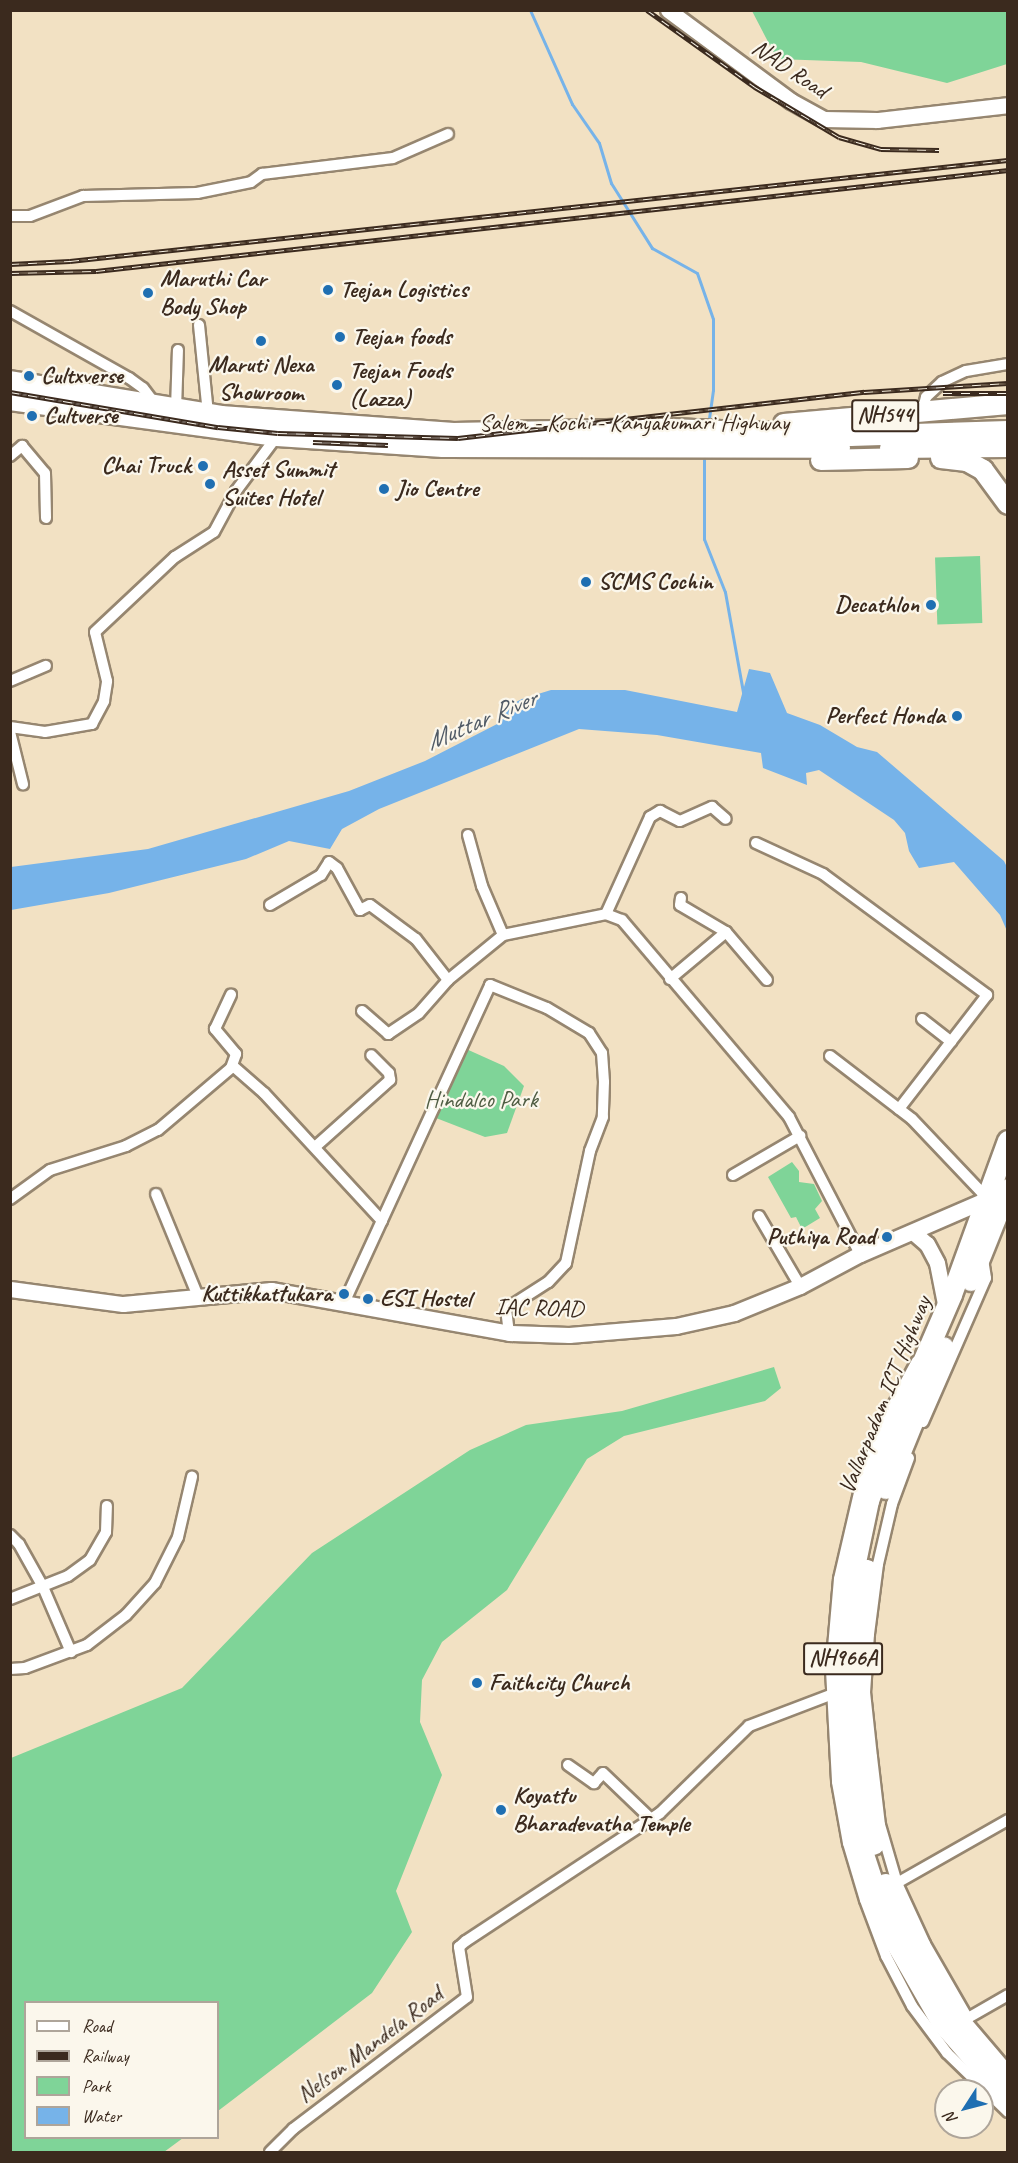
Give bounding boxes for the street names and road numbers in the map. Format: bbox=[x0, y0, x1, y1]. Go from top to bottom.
street label: NAD Road bbox=[746, 33, 834, 105]
road number: NH544 bbox=[850, 397, 920, 435]
street label: Salem - Kochi - Kanyakumari Highway bbox=[480, 409, 788, 437]
street label: IAC ROAD bbox=[494, 1292, 584, 1324]
street label: Vallarpadam ICT Highway bbox=[832, 1292, 938, 1498]
road number: NH966A bbox=[802, 1640, 884, 1678]
street label: Nelson Mandela Road bbox=[291, 1981, 449, 2109]

